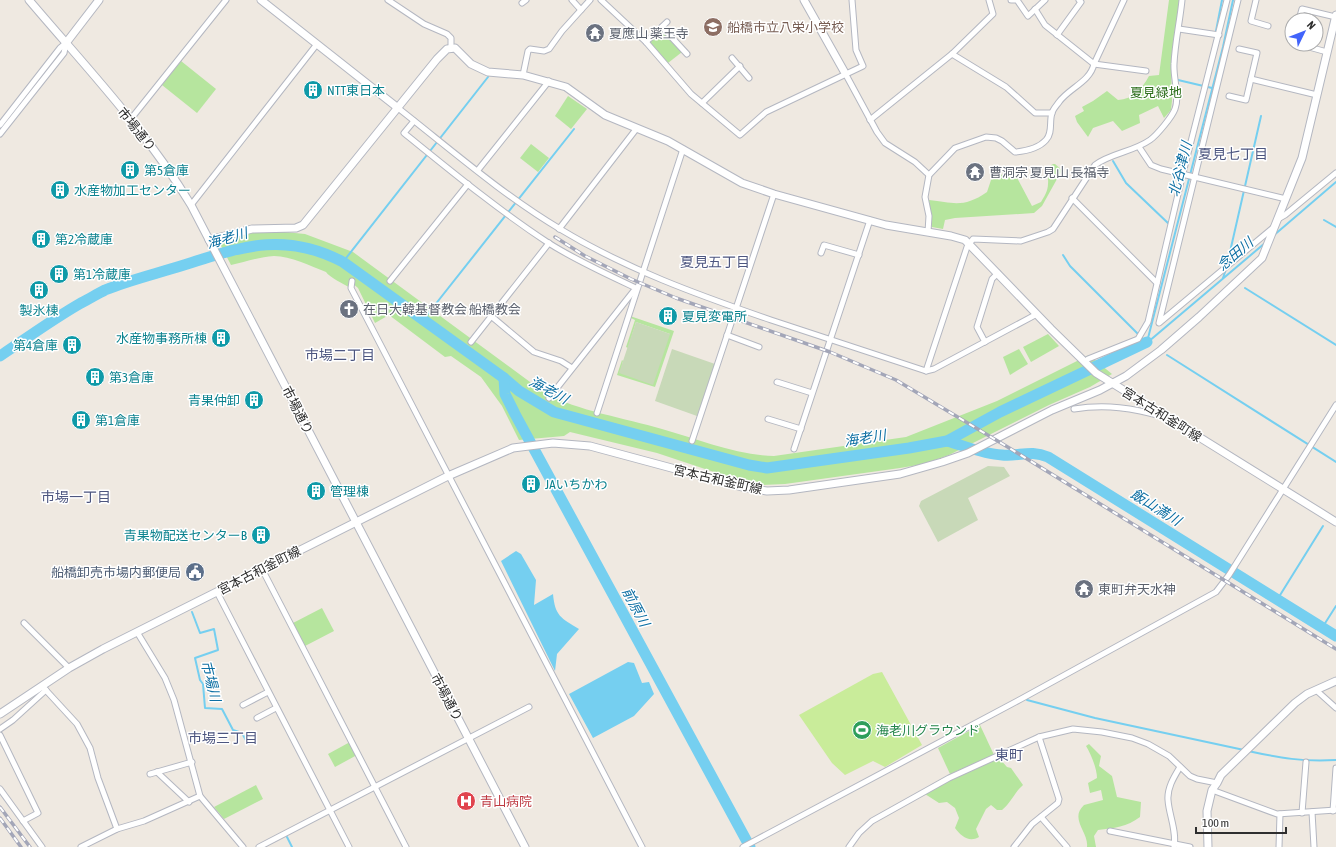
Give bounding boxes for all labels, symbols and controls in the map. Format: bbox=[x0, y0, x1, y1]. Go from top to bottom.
north arrow bbox=[1284, 12, 1324, 52]
school or university icon: 船橋市立八栄小学校 bbox=[702, 16, 724, 38]
text: N bbox=[1305, 19, 1318, 32]
place label: 船橋市立八栄小学校 bbox=[727, 20, 844, 35]
temple icon: 夏應山 薬王寺 bbox=[584, 22, 606, 44]
place label: 夏應山 薬王寺 bbox=[609, 26, 689, 41]
building icon: NTT東日本 bbox=[302, 79, 324, 101]
place label: NTT東日本 bbox=[327, 83, 385, 98]
park label: 夏見緑地 bbox=[1130, 85, 1182, 100]
street label: 市場通り bbox=[114, 104, 159, 154]
water label: 北谷津川 bbox=[1165, 138, 1195, 198]
district label: 夏見七丁目 bbox=[1198, 146, 1268, 162]
building icon: 第5倉庫 bbox=[119, 159, 141, 181]
temple icon: 曹洞宗 夏見山 長福寺 bbox=[964, 161, 986, 183]
place label: 第5倉庫 bbox=[144, 163, 189, 178]
place label: 曹洞宗 夏見山 長福寺 bbox=[989, 165, 1110, 180]
building icon: 水産物加工センター bbox=[49, 179, 71, 201]
place label: 水産物加工センター bbox=[74, 183, 191, 198]
water label: 海老川 bbox=[205, 224, 251, 251]
building icon: 第2冷蔵庫 bbox=[30, 228, 52, 250]
place label: 第2冷蔵庫 bbox=[55, 232, 113, 247]
water label: 念田川 bbox=[1214, 233, 1258, 274]
district label: 夏見五丁目 bbox=[680, 254, 750, 270]
building icon: 第1冷蔵庫 bbox=[48, 263, 70, 285]
place label: 第1冷蔵庫 bbox=[73, 267, 131, 282]
building icon: 製氷棟 bbox=[28, 279, 50, 301]
church icon: 在日大韓基督教会 船橋教会 bbox=[338, 298, 360, 320]
place label: 在日大韓基督教会 船橋教会 bbox=[363, 302, 521, 317]
place label: 製氷棟 bbox=[19, 303, 59, 318]
building icon: 夏見変電所 bbox=[657, 305, 679, 327]
place label: 夏見変電所 bbox=[682, 309, 747, 324]
building icon: 水産物事務所棟 bbox=[210, 327, 232, 349]
place label: 水産物事務所棟 bbox=[116, 331, 207, 346]
building icon: 第4倉庫 bbox=[61, 334, 83, 356]
place label: 第4倉庫 bbox=[13, 338, 58, 353]
district label: 市場二丁目 bbox=[305, 347, 375, 363]
building icon: 第3倉庫 bbox=[84, 366, 106, 388]
place label: 第3倉庫 bbox=[109, 370, 154, 385]
water label: 海老川 bbox=[527, 373, 573, 408]
street label: 市場通り bbox=[279, 384, 316, 437]
street label: 宮本古和釜町線 bbox=[1119, 384, 1204, 445]
building icon: 青果仲卸 bbox=[243, 389, 265, 411]
place label: 青果仲卸 bbox=[188, 393, 240, 408]
building icon: 第1倉庫 bbox=[70, 409, 92, 431]
place label: 第1倉庫 bbox=[95, 413, 140, 428]
water label: 海老川 bbox=[843, 427, 889, 449]
street label: 宮本古和釜町線 bbox=[672, 462, 764, 497]
building icon: JAいちかわ bbox=[520, 473, 542, 495]
place label: JAいちかわ bbox=[545, 477, 608, 492]
building icon: 管理棟 bbox=[305, 480, 327, 502]
place label: 管理棟 bbox=[330, 484, 369, 499]
water label: 飯山満川 bbox=[1128, 485, 1186, 530]
district label: 市場一丁目 bbox=[41, 489, 111, 505]
building icon: 青果物配送センターB bbox=[250, 524, 272, 546]
place label: 青果物配送センターB bbox=[124, 528, 248, 543]
street label: 宮本古和釜町線 bbox=[215, 543, 303, 598]
public building icon: 船橋卸売市場内郵便局 bbox=[184, 561, 206, 583]
place label: 船橋卸売市場内郵便局 bbox=[51, 565, 181, 580]
temple icon: 東町弁天水神 bbox=[1073, 578, 1095, 600]
place label: 東町弁天水神 bbox=[1098, 582, 1176, 597]
water label: 前原川 bbox=[619, 585, 654, 631]
water label: 市場川 bbox=[198, 659, 224, 705]
street label: 市場通り bbox=[428, 671, 465, 724]
sports icon: 海老川グラウンド bbox=[851, 719, 873, 741]
place label: 海老川グラウンド bbox=[876, 723, 980, 738]
district label: 市場三丁目 bbox=[188, 730, 258, 746]
district label: 東町 bbox=[995, 747, 1023, 763]
hospital icon: 青山病院 bbox=[455, 790, 477, 812]
place label: 青山病院 bbox=[480, 794, 532, 809]
scale bar bbox=[1196, 809, 1286, 835]
text: 100 m bbox=[1202, 816, 1229, 830]

